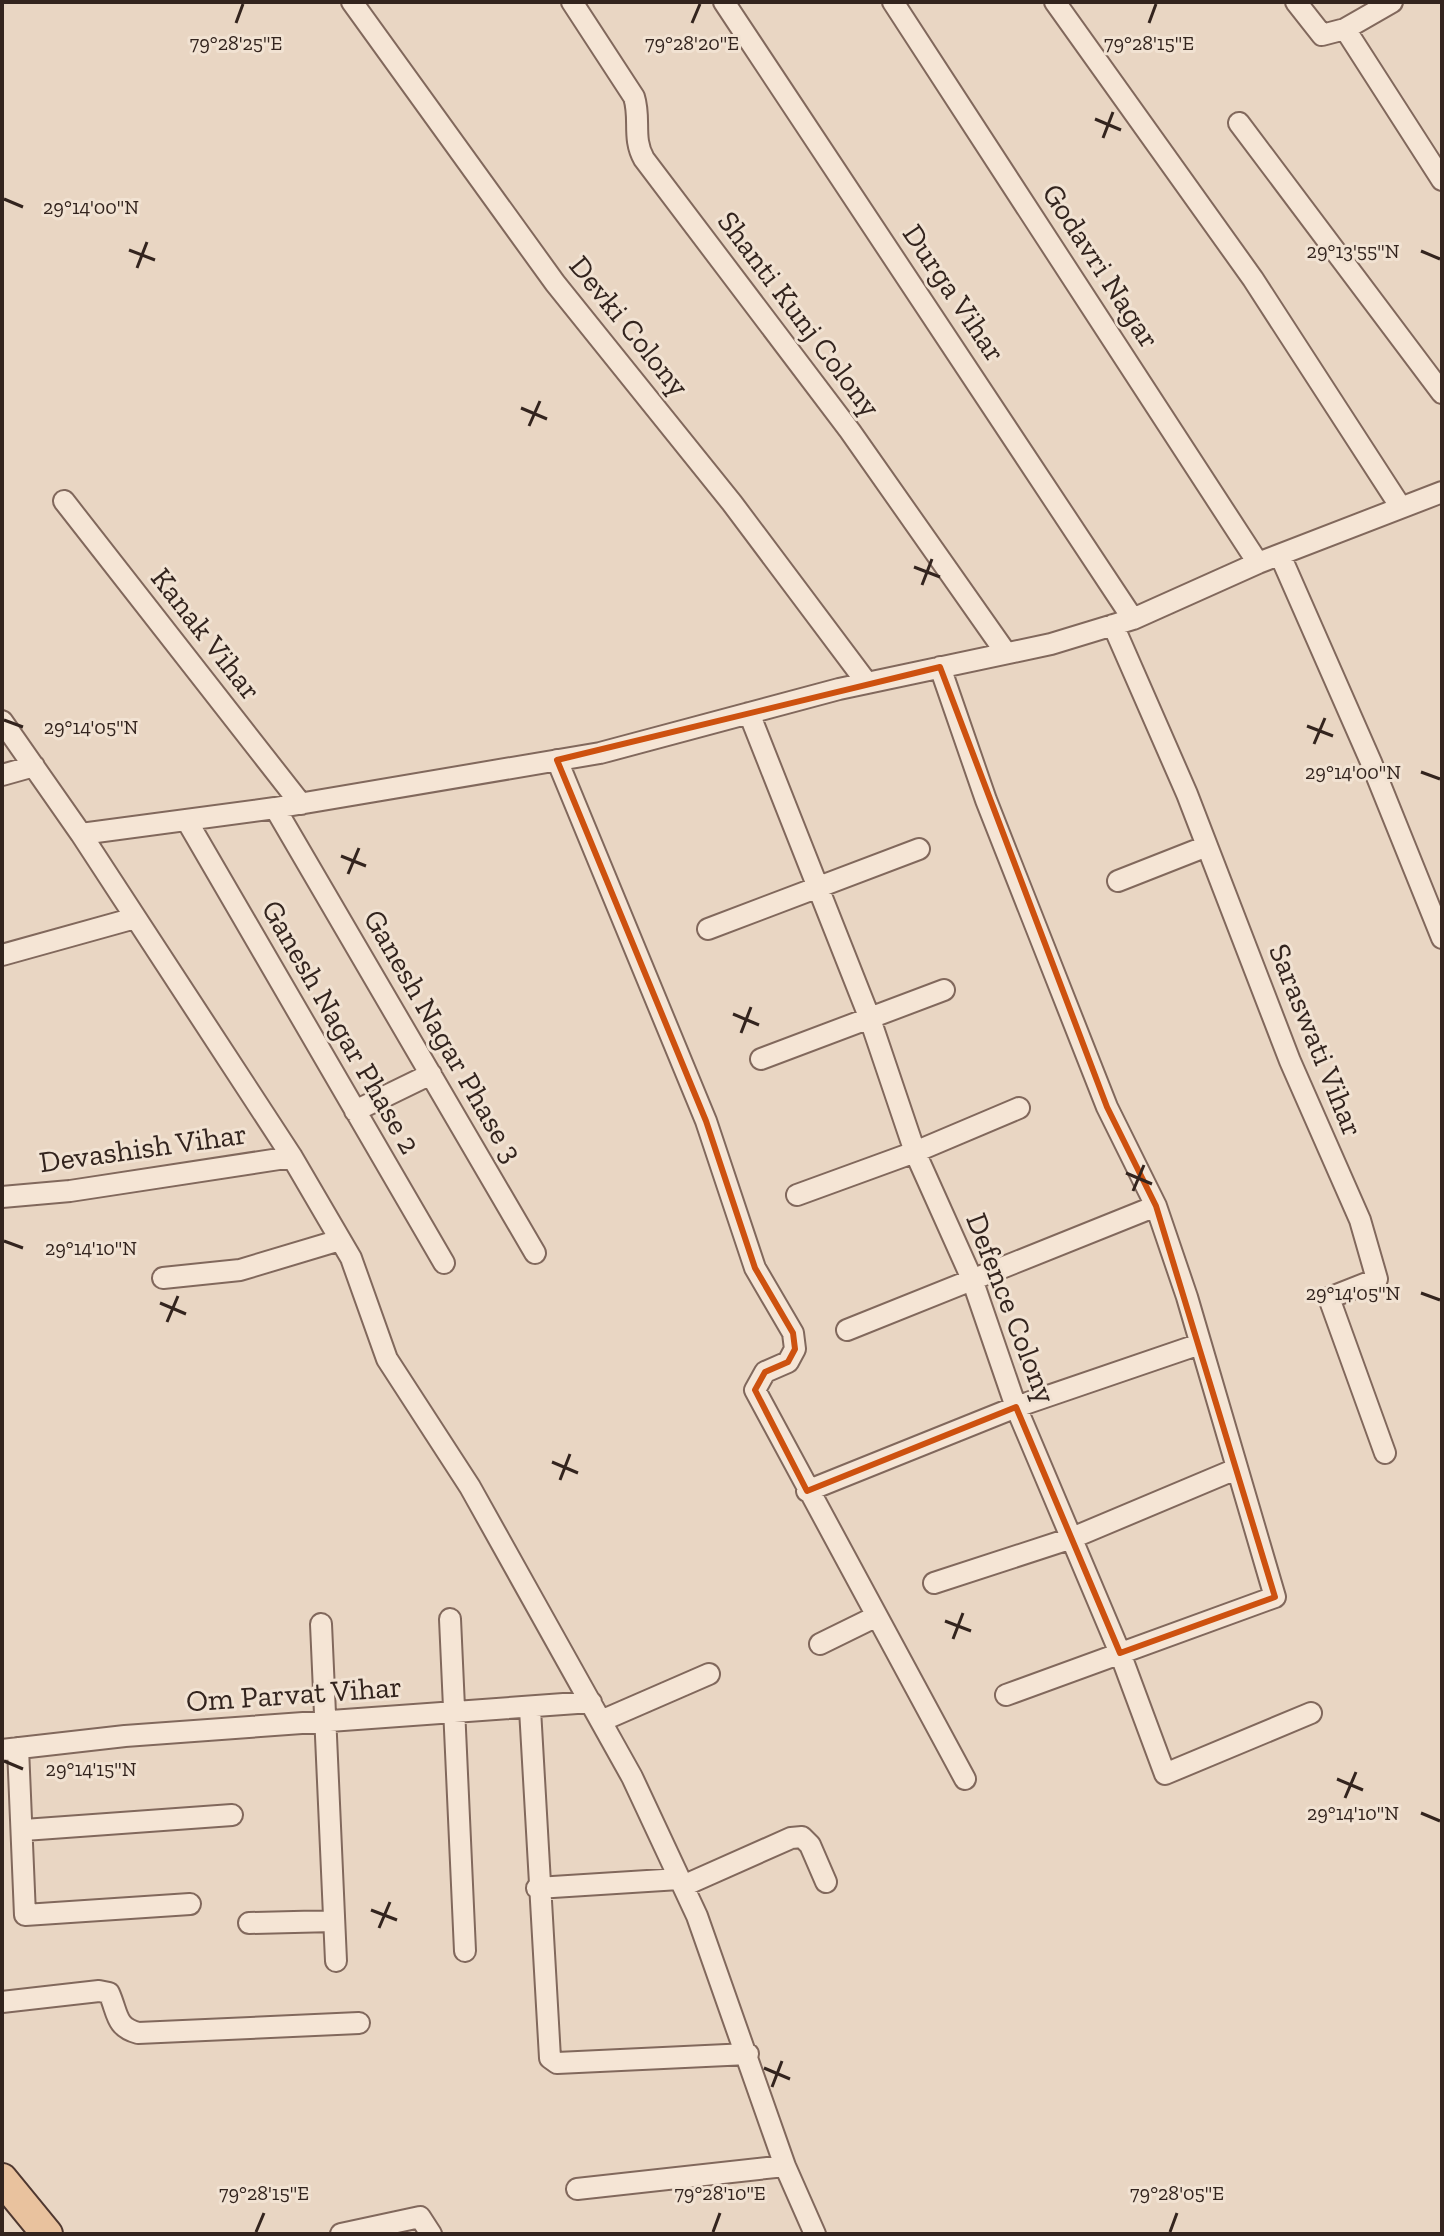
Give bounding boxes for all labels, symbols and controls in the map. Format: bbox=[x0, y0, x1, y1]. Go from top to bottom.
text: 79°28'25"E bbox=[190, 31, 282, 55]
text: 79°28'20"E bbox=[645, 31, 739, 55]
text: 79°28'15"E bbox=[1104, 31, 1194, 55]
street label: Godavri Nagar bbox=[1034, 177, 1168, 355]
text: 29°14'00"N bbox=[43, 195, 139, 219]
street label: Shanti Kunj Colony bbox=[710, 204, 888, 424]
street label: Durga Vihar bbox=[895, 217, 1013, 369]
text: 29°13'55"N bbox=[1307, 239, 1400, 263]
street label: Devki Colony bbox=[561, 248, 697, 404]
street label: Kanak Vihar bbox=[143, 561, 269, 707]
text: 29°14'05"N bbox=[44, 715, 139, 739]
text: 29°14'00"N bbox=[1305, 760, 1401, 784]
street label: Ganesh Nagar Phase 2 bbox=[254, 894, 428, 1160]
street label: Ganesh Nagar Phase 3 bbox=[356, 903, 530, 1169]
street label: Saraswati Vihar bbox=[1261, 938, 1371, 1142]
street label: Devashish Vihar bbox=[37, 1116, 249, 1180]
street label: Defence Colony bbox=[958, 1208, 1064, 1409]
text: 29°14'10"N bbox=[45, 1236, 137, 1260]
text: 29°14'05"N bbox=[1306, 1281, 1401, 1305]
street label: Om Parvat Vihar bbox=[185, 1668, 403, 1720]
text: 29°14'15"N bbox=[46, 1757, 137, 1781]
text: 29°14'10"N bbox=[1307, 1801, 1399, 1825]
text: 79°28'15"E bbox=[219, 2181, 309, 2205]
text: 79°28'10"E bbox=[674, 2181, 766, 2205]
text: 79°28'05"E bbox=[1130, 2181, 1224, 2205]

